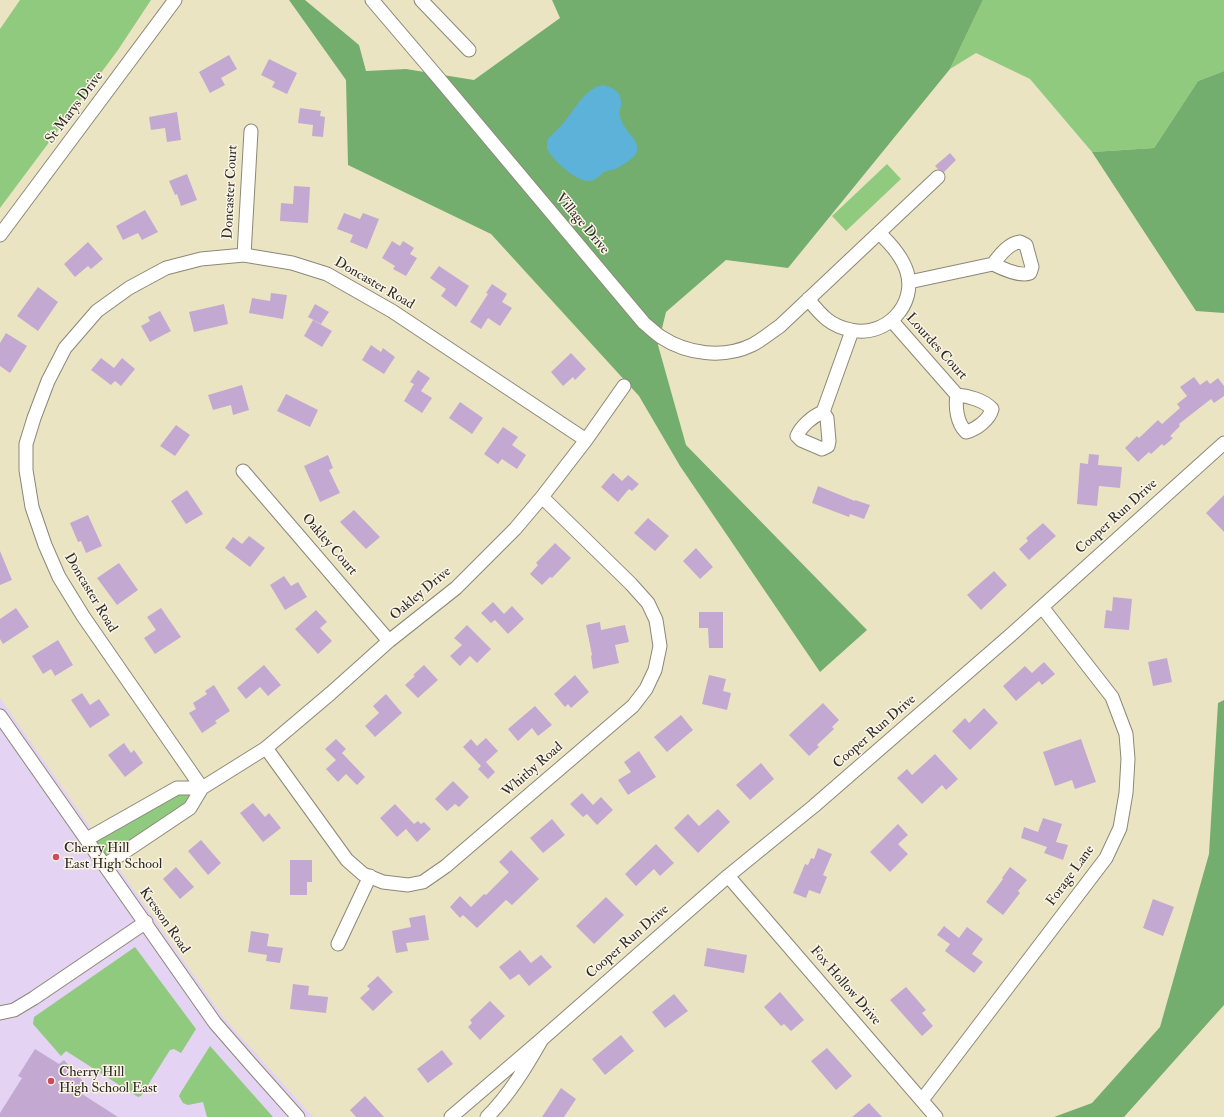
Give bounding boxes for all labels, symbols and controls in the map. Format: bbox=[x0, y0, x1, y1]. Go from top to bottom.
street label: St Marys Drive bbox=[43, 69, 107, 147]
street label: Doncaster Court bbox=[220, 145, 242, 239]
street label: Village Drive bbox=[552, 190, 612, 258]
street label: Doncaster Road bbox=[331, 254, 417, 314]
street label: Lourdes Court bbox=[902, 310, 970, 384]
street label: Cooper Run Drive bbox=[1073, 476, 1161, 558]
street label: Oakley Court bbox=[298, 511, 360, 579]
street label: Doncaster Road bbox=[60, 550, 120, 636]
street label: Oakley Drive bbox=[387, 564, 455, 624]
street label: Cooper Run Drive bbox=[830, 691, 920, 773]
street label: Whitby Road bbox=[499, 739, 567, 801]
place label: Cherry Hill East High School bbox=[64, 841, 162, 874]
street label: Forage Lane bbox=[1043, 842, 1099, 910]
marker: Cherry Hill East High School bbox=[51, 852, 61, 862]
street label: Kresson Road bbox=[135, 885, 193, 957]
street label: Cooper Run Drive bbox=[583, 901, 673, 983]
street label: Fox Hollow Drive bbox=[806, 943, 884, 1029]
place label: Cherry Hill High School East bbox=[59, 1065, 157, 1098]
marker: Cherry Hill High School East bbox=[46, 1076, 56, 1086]

